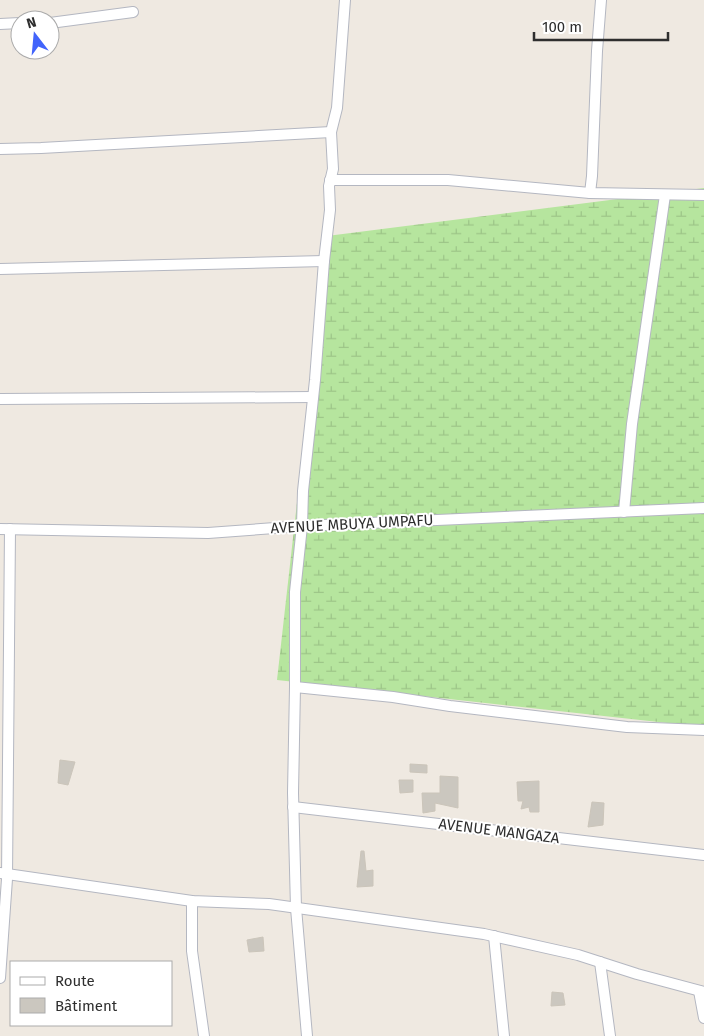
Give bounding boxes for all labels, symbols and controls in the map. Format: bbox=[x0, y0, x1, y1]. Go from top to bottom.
north arrow bbox=[10, 10, 60, 60]
scale bar bbox=[534, 10, 668, 42]
text: N bbox=[25, 14, 38, 32]
text: 100 m bbox=[542, 18, 582, 36]
street label: AVENUE MBUYA UMPAFU bbox=[270, 511, 434, 537]
street label: AVENUE MANGAZA bbox=[437, 815, 561, 847]
legend bbox=[10, 961, 172, 1026]
text: Route bbox=[55, 972, 95, 990]
text: Bâtiment bbox=[55, 997, 118, 1015]

